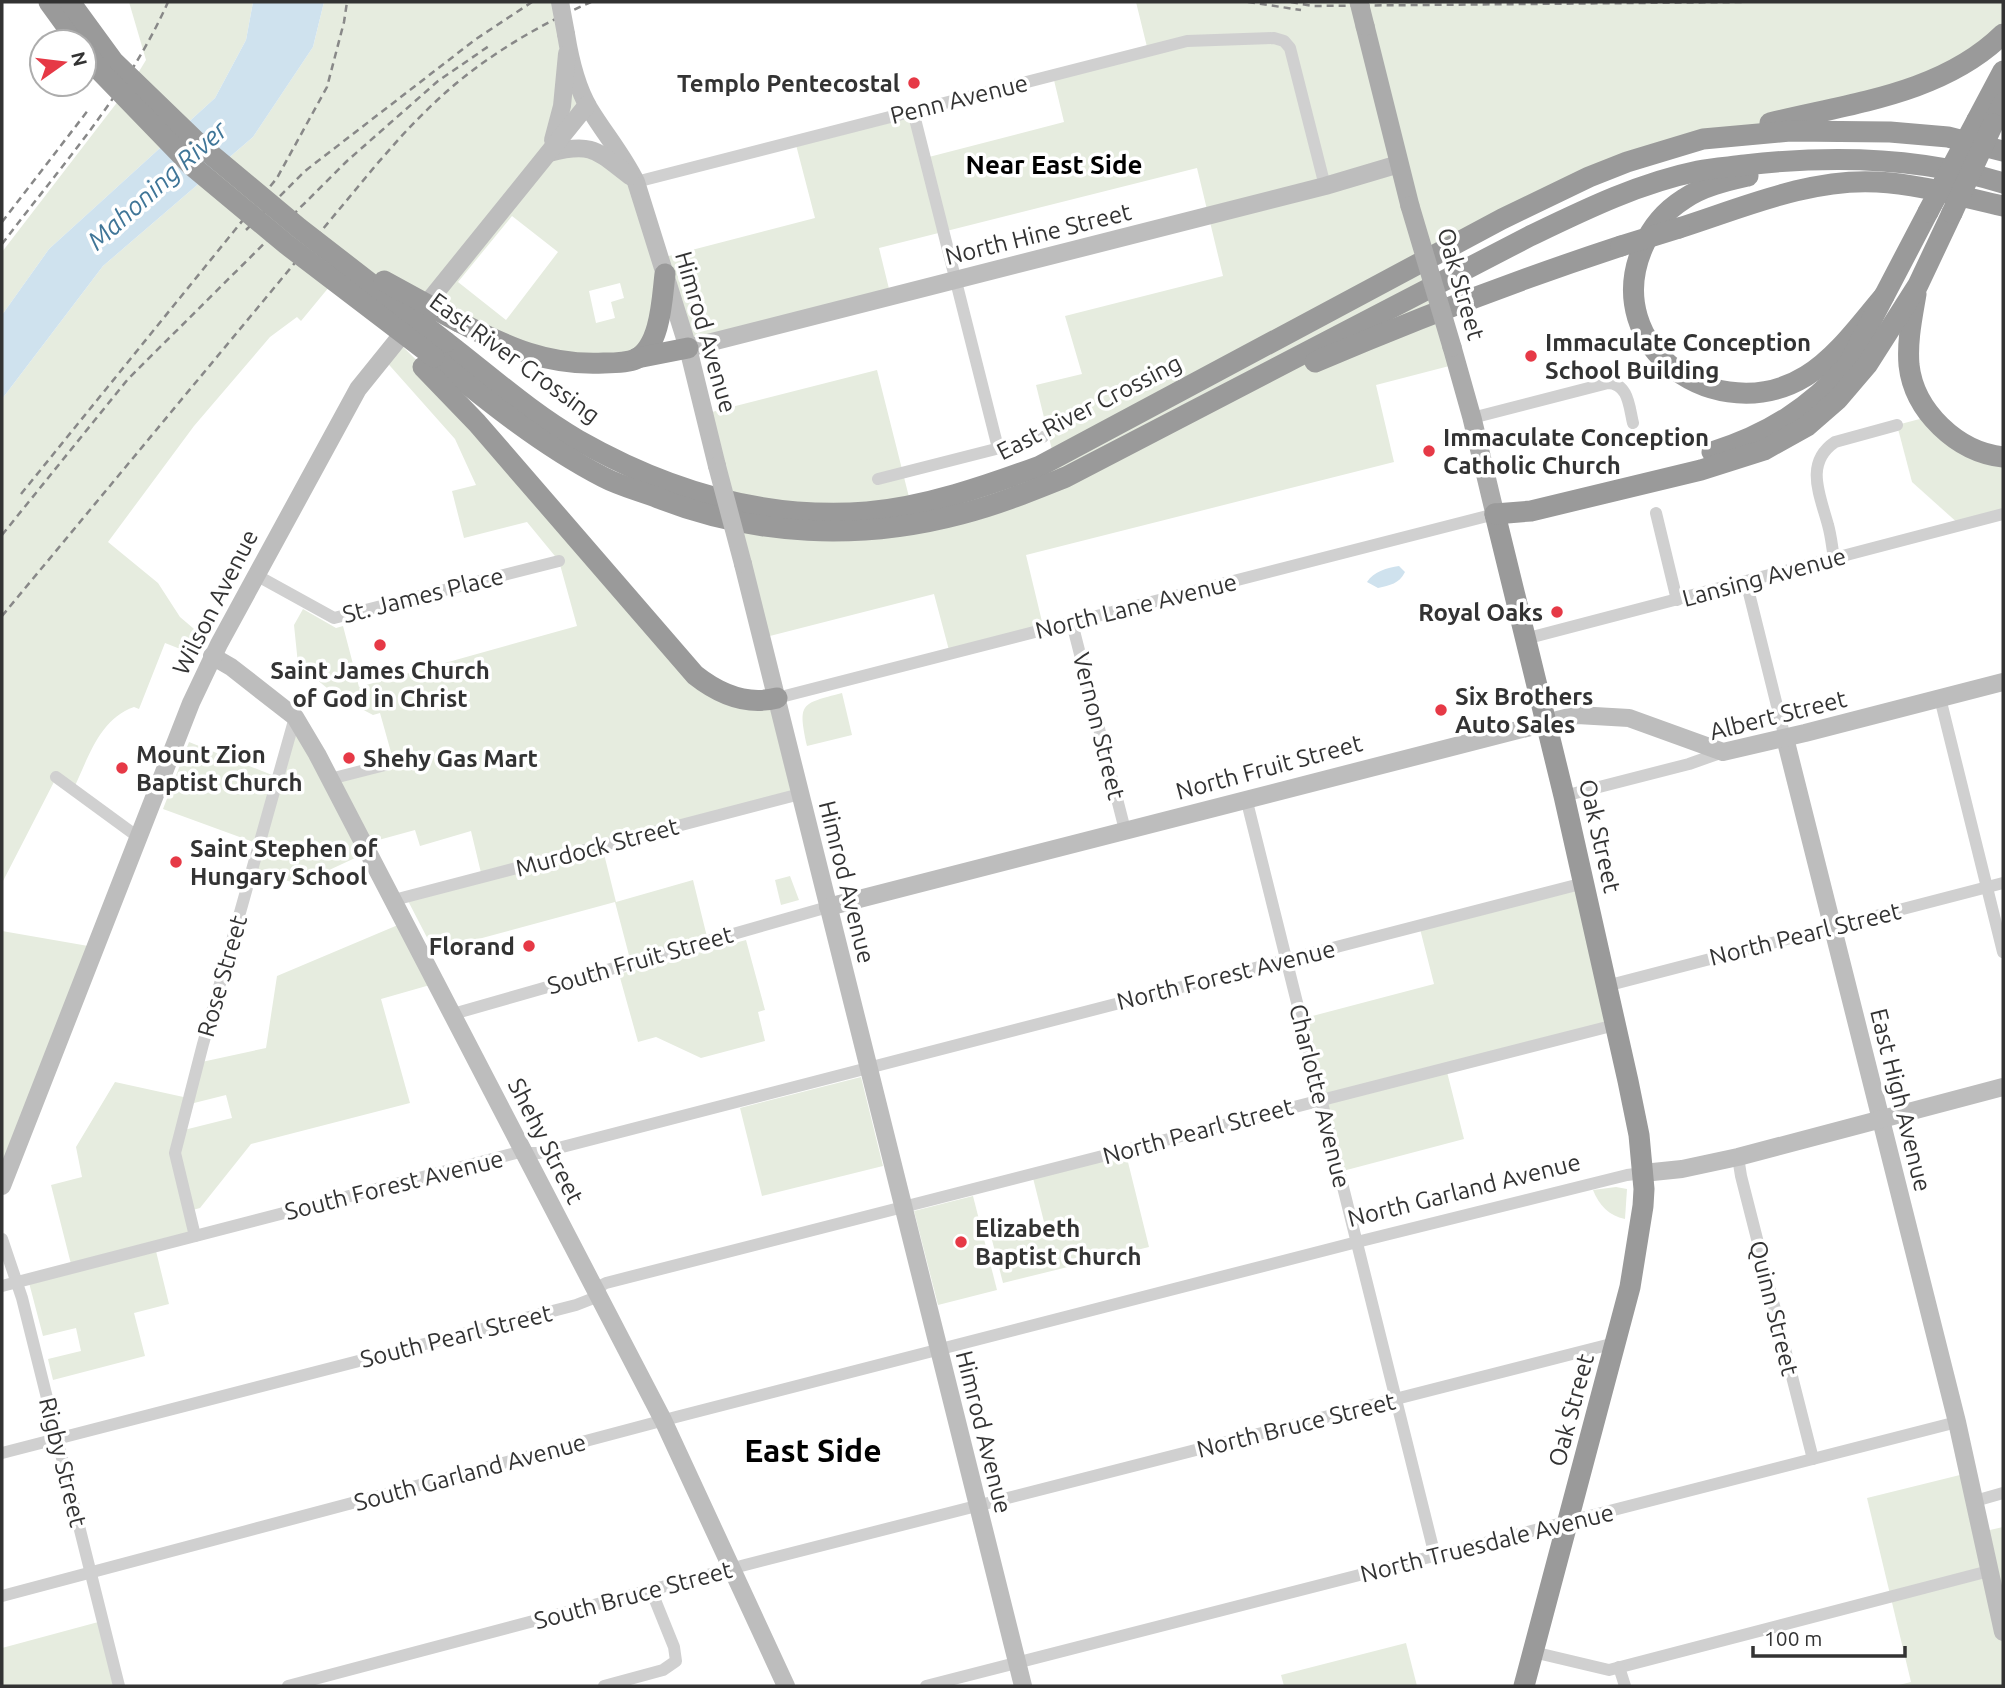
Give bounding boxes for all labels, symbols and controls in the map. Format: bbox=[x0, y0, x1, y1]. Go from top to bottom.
north arrow bbox=[28, 28, 98, 98]
text: N bbox=[67, 49, 92, 68]
street label: Penn Avenue bbox=[887, 69, 1031, 129]
place label: Templo Pentecostal bbox=[677, 70, 900, 97]
marker: Templo Pentecostal bbox=[906, 75, 922, 91]
water label: Mahoning River bbox=[81, 114, 234, 255]
district label: Near East Side bbox=[966, 150, 1142, 179]
street label: North Hine Street bbox=[942, 198, 1134, 270]
street label: Oak Street bbox=[1432, 225, 1490, 344]
street label: Himrod Avenue bbox=[670, 248, 742, 416]
street label: East River Crossing bbox=[425, 287, 605, 429]
place label: Immaculate Conception School Building bbox=[1545, 329, 1811, 384]
marker: Immaculate Conception School Building bbox=[1523, 348, 1539, 364]
street label: East River Crossing bbox=[992, 349, 1186, 465]
place label: Immaculate Conception Catholic Church bbox=[1443, 424, 1709, 479]
marker: Immaculate Conception Catholic Church bbox=[1421, 443, 1437, 459]
street label: Wilson Avenue bbox=[167, 525, 263, 679]
street label: Lansing Avenue bbox=[1679, 542, 1849, 612]
street label: St. James Place bbox=[340, 562, 506, 628]
street label: North Lane Avenue bbox=[1032, 568, 1240, 644]
place label: Royal Oaks bbox=[1418, 599, 1543, 626]
marker: Royal Oaks bbox=[1549, 604, 1565, 620]
marker: Saint James Church of God in Christ bbox=[372, 637, 388, 653]
street label: Vernon Street bbox=[1068, 650, 1130, 803]
place label: Saint James Church of God in Christ bbox=[270, 657, 490, 712]
place label: Six Brothers Auto Sales bbox=[1455, 683, 1593, 738]
street label: Albert Street bbox=[1707, 685, 1850, 745]
marker: Six Brothers Auto Sales bbox=[1433, 702, 1449, 718]
street label: North Fruit Street bbox=[1173, 729, 1366, 805]
place label: Mount Zion Baptist Church bbox=[136, 741, 303, 796]
place label: Shehy Gas Mart bbox=[363, 745, 538, 772]
marker: Shehy Gas Mart bbox=[341, 750, 357, 766]
marker: Mount Zion Baptist Church bbox=[114, 760, 130, 776]
street label: Oak Street bbox=[1574, 777, 1626, 896]
street label: Himrod Avenue bbox=[814, 798, 880, 966]
street label: Murdock Street bbox=[513, 812, 682, 882]
place label: Saint Stephen of Hungary School bbox=[190, 835, 378, 890]
marker: Saint Stephen of Hungary School bbox=[168, 854, 184, 870]
street label: North Pearl Street bbox=[1707, 897, 1904, 971]
street label: Rose Street bbox=[192, 912, 252, 1040]
street label: South Fruit Street bbox=[544, 920, 736, 999]
place label: Florand bbox=[429, 933, 515, 960]
street label: North Forest Avenue bbox=[1114, 935, 1338, 1015]
marker: Florand bbox=[521, 938, 537, 954]
street label: Charlotte Avenue bbox=[1284, 1001, 1356, 1191]
street label: East High Avenue bbox=[1865, 1006, 1937, 1194]
street label: Shehy Street bbox=[503, 1074, 589, 1209]
street label: North Pearl Street bbox=[1100, 1092, 1297, 1169]
street label: South Forest Avenue bbox=[282, 1145, 506, 1225]
street label: North Garland Avenue bbox=[1345, 1148, 1583, 1232]
place label: Elizabeth Baptist Church bbox=[975, 1215, 1142, 1270]
marker: Elizabeth Baptist Church bbox=[953, 1234, 969, 1250]
street label: Quinn Street bbox=[1744, 1238, 1804, 1379]
street label: South Pearl Street bbox=[358, 1299, 555, 1373]
street label: Himrod Avenue bbox=[951, 1348, 1017, 1516]
street label: Oak Street bbox=[1543, 1350, 1599, 1469]
street label: North Bruce Street bbox=[1194, 1387, 1399, 1463]
street label: Rigby Street bbox=[34, 1394, 92, 1530]
street label: South Garland Avenue bbox=[351, 1428, 589, 1516]
district label: East Side bbox=[744, 1432, 882, 1468]
street label: North Truesdale Avenue bbox=[1358, 1498, 1616, 1588]
street label: South Bruce Street bbox=[531, 1555, 735, 1634]
scale bar bbox=[1753, 1614, 1905, 1658]
text: 100 m bbox=[1764, 1626, 1822, 1650]

